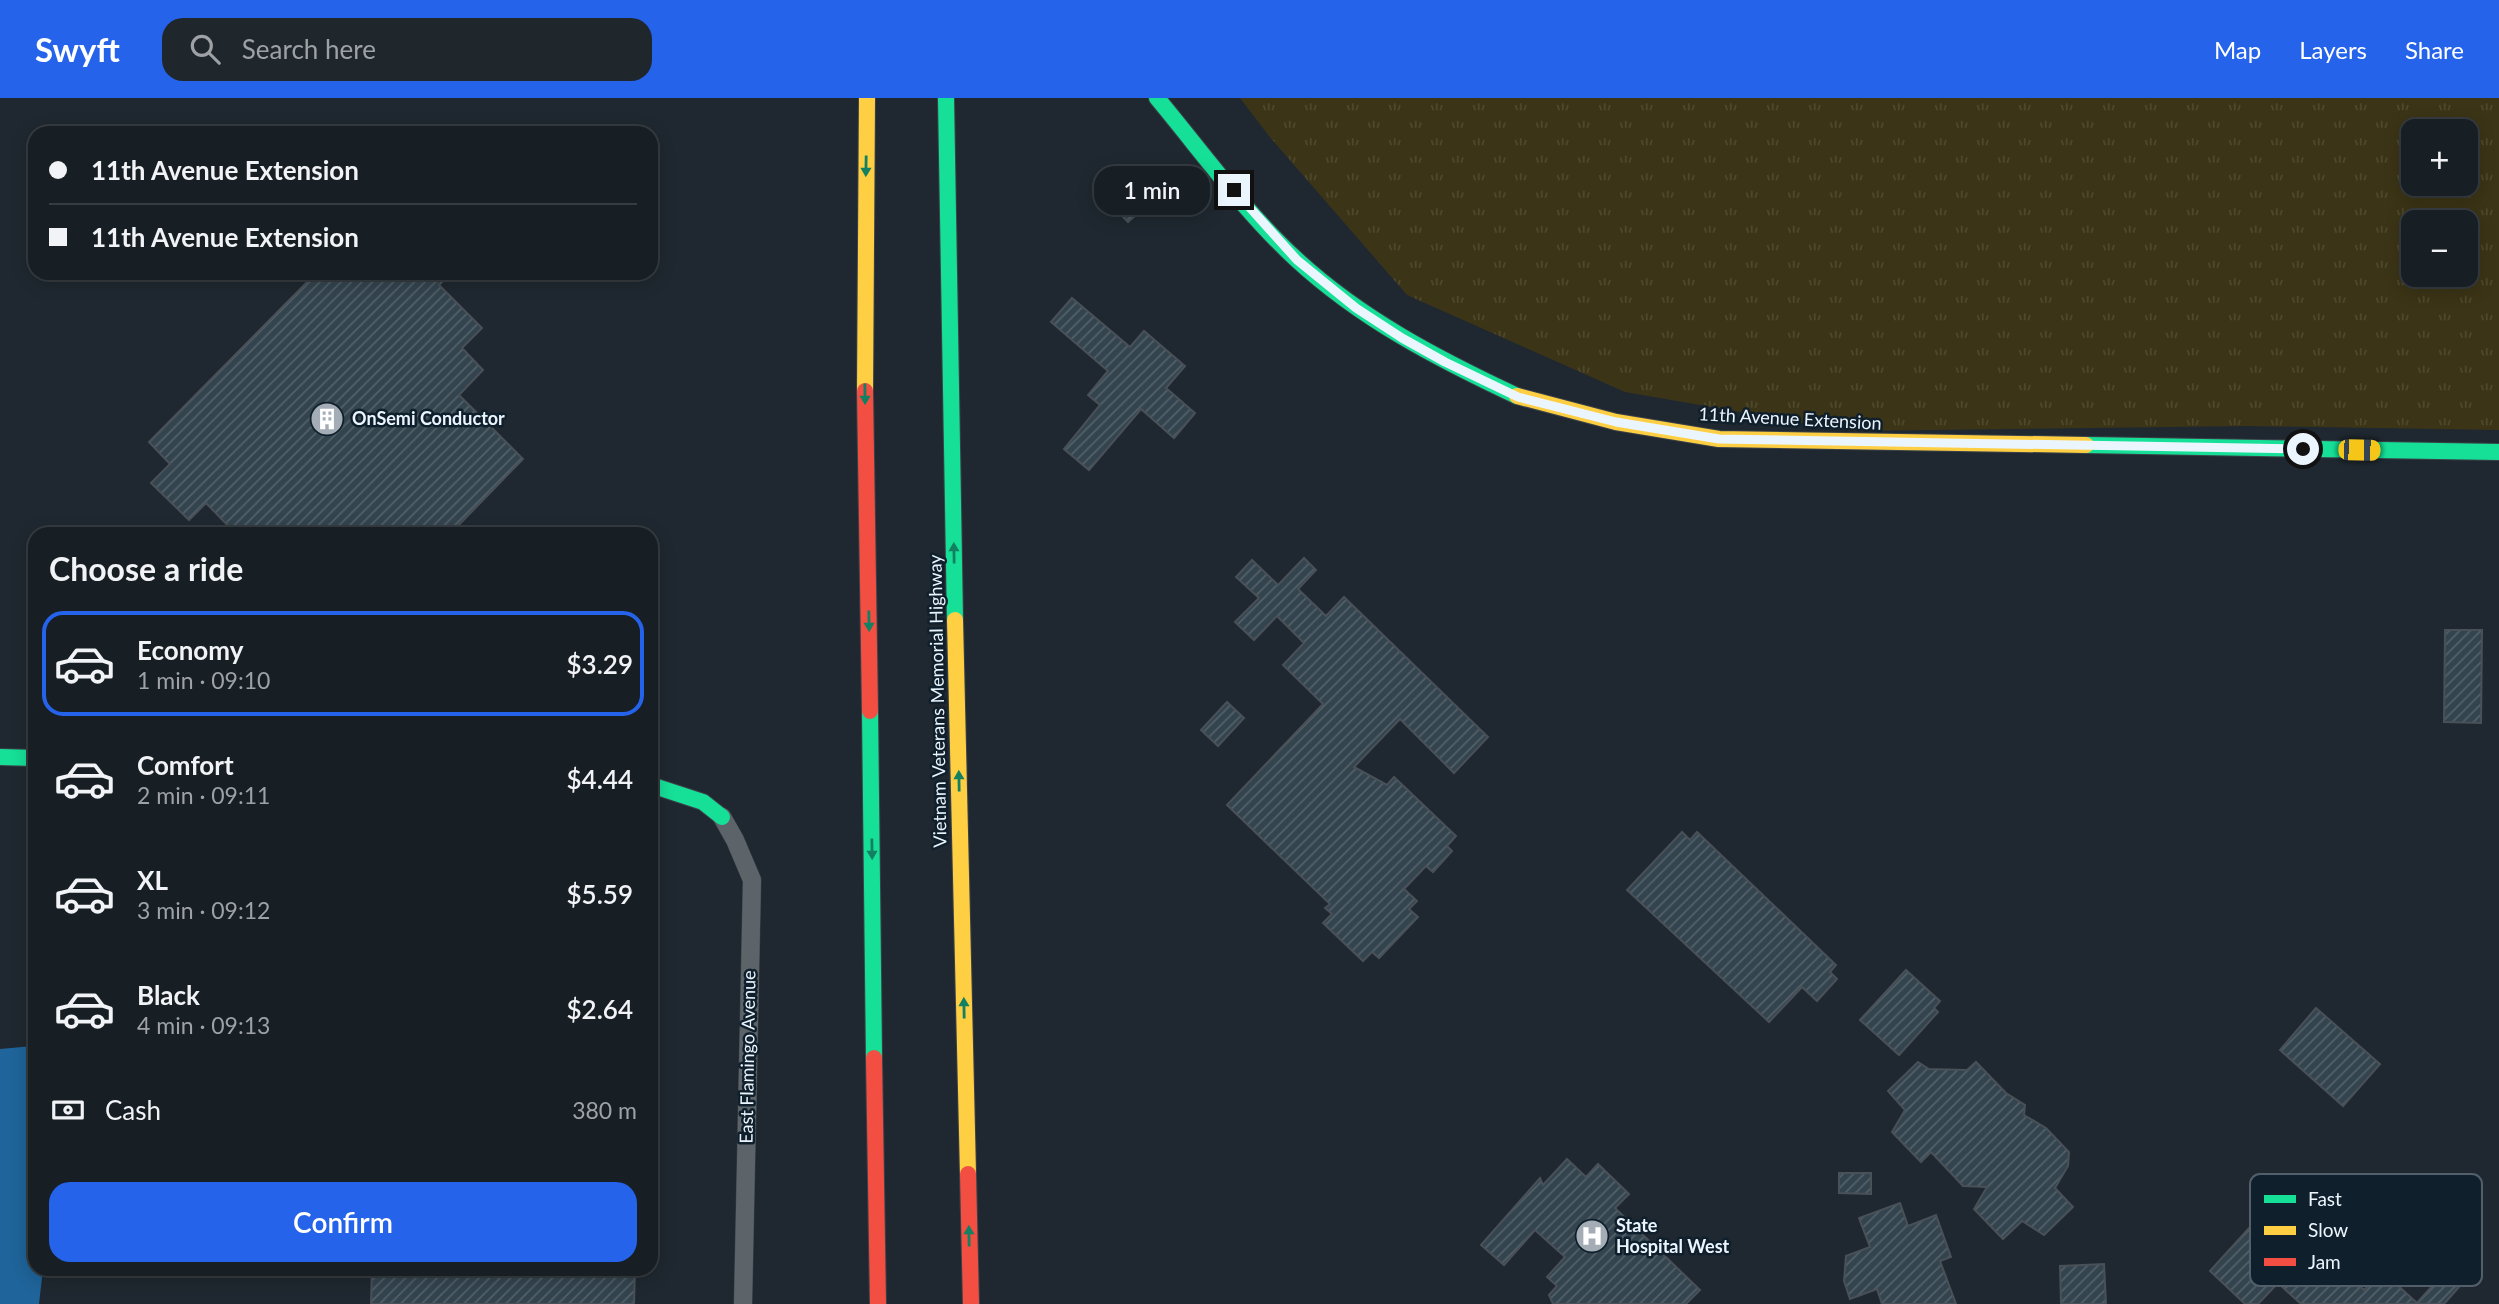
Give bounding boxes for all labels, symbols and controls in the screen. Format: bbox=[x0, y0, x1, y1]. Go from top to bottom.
search box bbox=[162, 18, 652, 81]
text: Swyft bbox=[35, 29, 120, 69]
icon: search bbox=[186, 30, 224, 68]
text: Search here bbox=[242, 33, 376, 65]
text: Map bbox=[2214, 35, 2261, 64]
text: Layers bbox=[2299, 35, 2367, 64]
text: Share bbox=[2405, 35, 2464, 64]
map controls bbox=[2401, 119, 2478, 287]
button: + bbox=[2401, 119, 2478, 196]
text: 11th Avenue Extension bbox=[91, 154, 359, 186]
one-way arrow bbox=[860, 155, 872, 177]
callout: 1 min bbox=[1094, 166, 1210, 214]
route end bbox=[1218, 174, 1250, 206]
text: 1 min bbox=[1124, 176, 1180, 204]
button: − bbox=[2401, 210, 2478, 287]
text: 11th Avenue Extension bbox=[91, 221, 359, 253]
one-way arrow bbox=[859, 383, 871, 405]
building icon: OnSemi Conductor bbox=[308, 400, 346, 438]
street label: 11th Avenue Extension bbox=[1698, 402, 1882, 434]
place label: OnSemi Conductor bbox=[352, 407, 505, 429]
route start bbox=[2287, 433, 2319, 465]
car bbox=[2338, 439, 2381, 461]
one-way arrow bbox=[948, 542, 959, 564]
text: Choose a ride bbox=[49, 549, 243, 588]
street label: Vietnam Veterans Memorial Highway bbox=[923, 554, 951, 848]
one-way arrow bbox=[863, 610, 874, 632]
icon: car bbox=[53, 632, 116, 695]
text: Economy bbox=[137, 634, 243, 666]
text: $3.29 bbox=[567, 648, 633, 680]
text: 1 min · 09:10 bbox=[137, 666, 270, 694]
icon: car bbox=[53, 747, 116, 810]
text: Comfort bbox=[137, 749, 234, 781]
text: $4.44 bbox=[567, 763, 633, 795]
one-way arrow bbox=[953, 770, 965, 792]
text: 2 min · 09:11 bbox=[137, 781, 270, 809]
one-way arrow bbox=[866, 838, 878, 860]
icon: car bbox=[53, 862, 116, 925]
text: XL bbox=[137, 864, 168, 896]
text: $5.59 bbox=[567, 878, 633, 910]
text: 3 min · 09:12 bbox=[137, 896, 270, 924]
street label: East Flamingo Avenue bbox=[734, 970, 760, 1144]
icon: car bbox=[53, 977, 116, 1040]
text: Black bbox=[137, 979, 200, 1011]
text: $2.64 bbox=[567, 993, 633, 1025]
one-way arrow bbox=[958, 997, 970, 1019]
text: 4 min · 09:13 bbox=[137, 1011, 270, 1039]
icon: cash bbox=[49, 1091, 87, 1129]
text: Cash bbox=[105, 1094, 161, 1126]
text: 380 m bbox=[572, 1096, 637, 1124]
legend bbox=[2250, 1174, 2482, 1286]
button: Confirm bbox=[49, 1182, 637, 1262]
text: Fast bbox=[2308, 1187, 2342, 1210]
place label: State Hospital West bbox=[1616, 1214, 1730, 1257]
hospital icon: State Hospital West bbox=[1573, 1217, 1611, 1255]
text: Slow bbox=[2308, 1218, 2348, 1241]
one-way arrow bbox=[964, 1225, 975, 1247]
text: Jam bbox=[2308, 1250, 2341, 1273]

